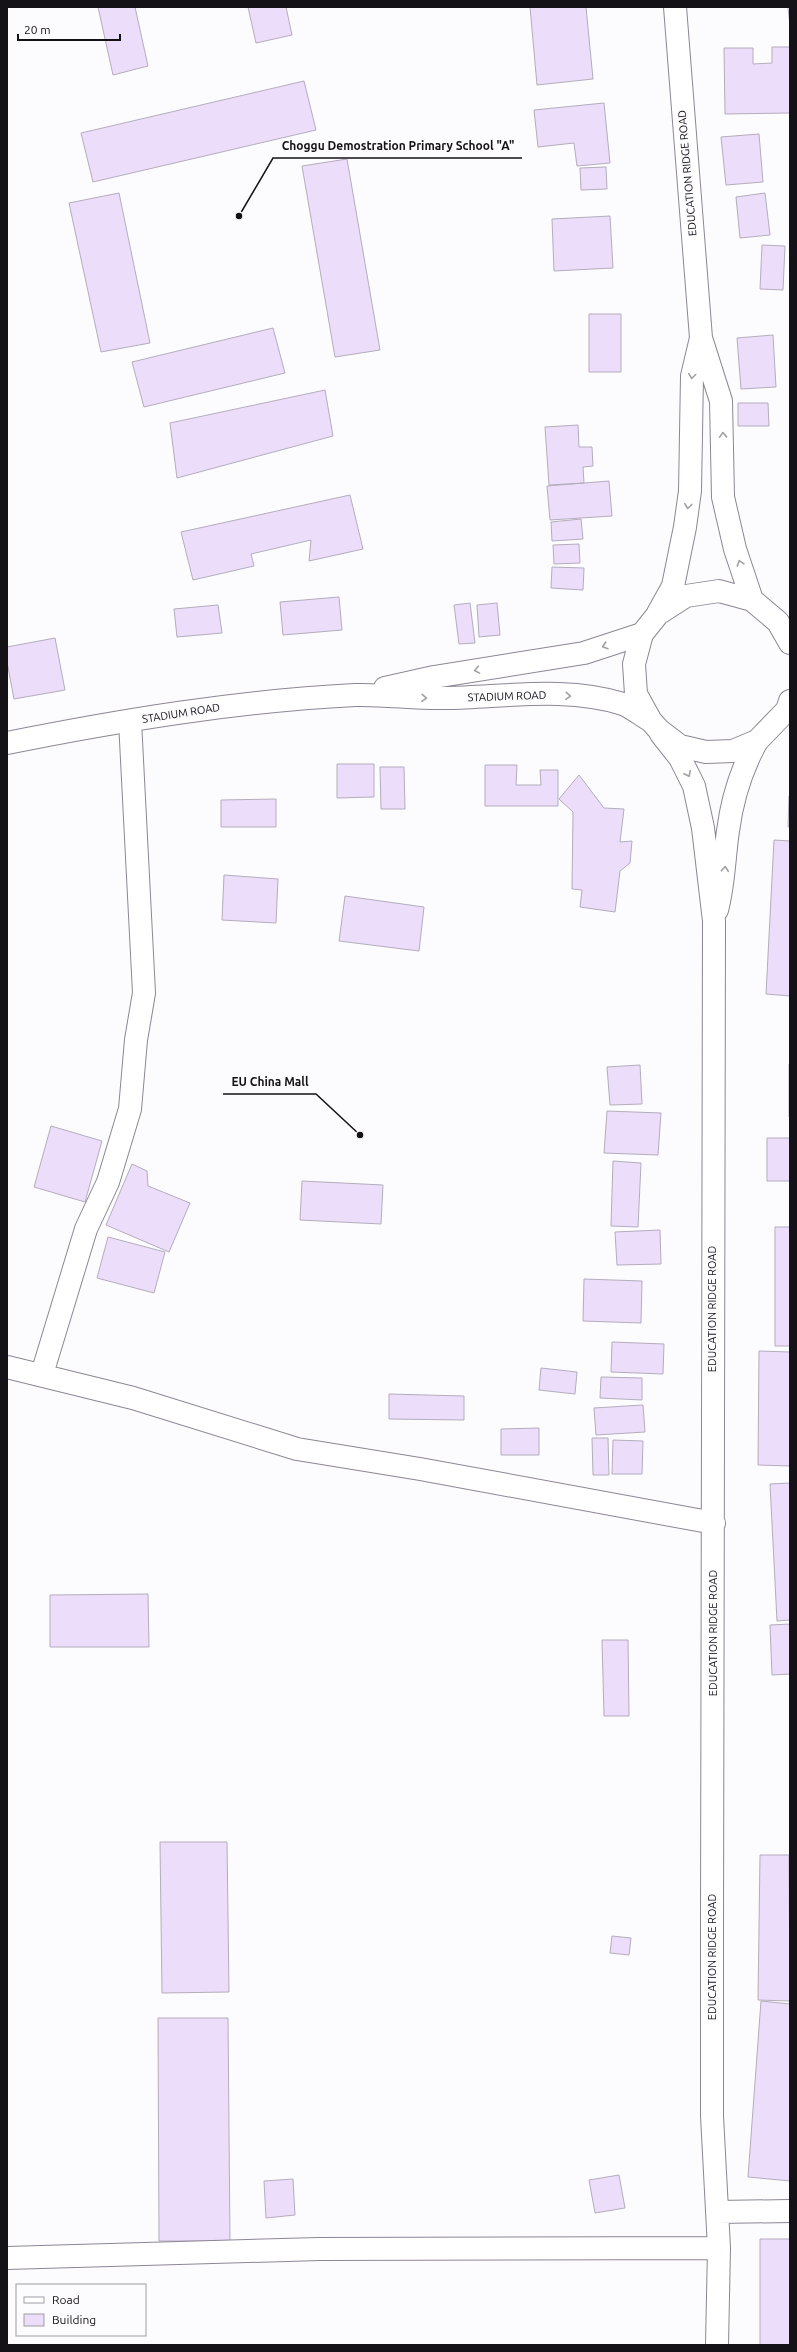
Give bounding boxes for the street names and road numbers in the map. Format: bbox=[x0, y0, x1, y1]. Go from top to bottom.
street label: EDUCATION RIDGE ROAD bbox=[675, 109, 698, 237]
street label: STADIUM ROAD bbox=[467, 689, 547, 703]
street label: STADIUM ROAD bbox=[141, 701, 221, 725]
street label: EDUCATION RIDGE ROAD bbox=[706, 1246, 718, 1372]
street label: EDUCATION RIDGE ROAD bbox=[707, 1570, 719, 1696]
street label: EDUCATION RIDGE ROAD bbox=[706, 1894, 718, 2020]

